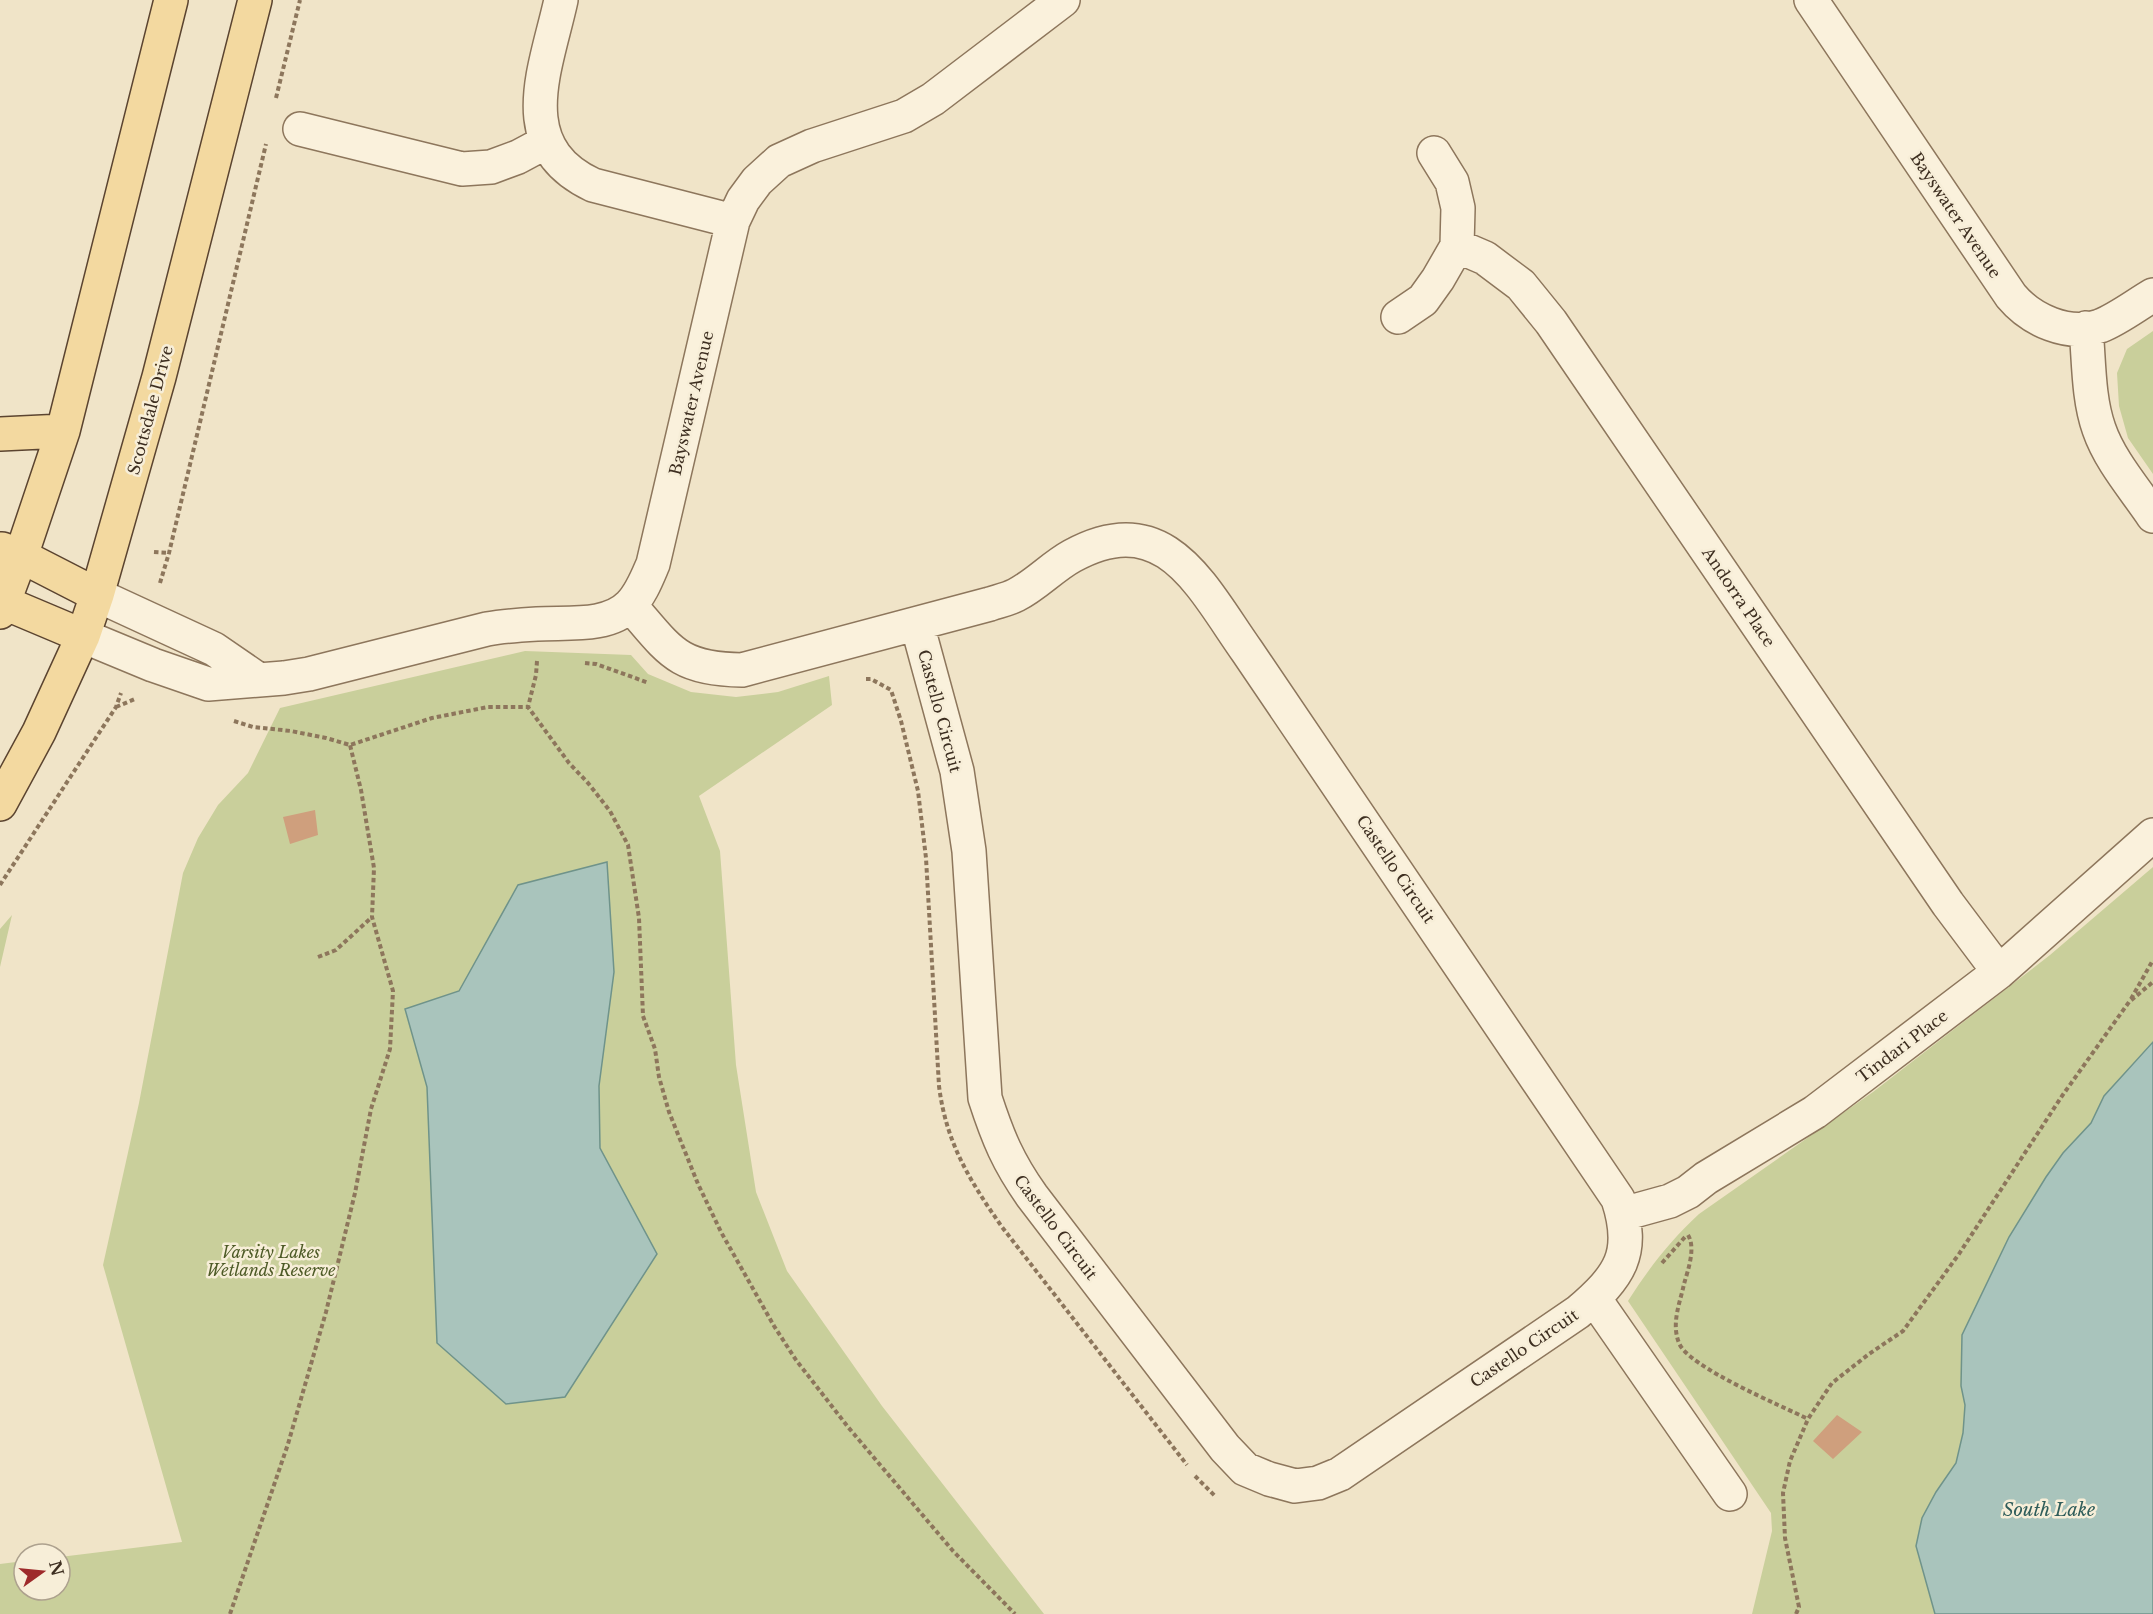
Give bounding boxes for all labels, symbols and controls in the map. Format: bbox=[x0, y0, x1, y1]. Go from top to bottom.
street label: Bayswater Avenue bbox=[1906, 148, 2006, 282]
street label: Bayswater Avenue bbox=[665, 329, 717, 477]
street label: Scottsdale Drive bbox=[123, 343, 177, 477]
street label: Andorra Place bbox=[1698, 543, 1780, 651]
street label: Castello Circuit bbox=[914, 647, 966, 775]
street label: Castello Circuit bbox=[1352, 811, 1440, 927]
street label: Tindari Place bbox=[1852, 1005, 1952, 1087]
street label: Castello Circuit bbox=[1010, 1171, 1102, 1283]
park label: Varsity Lakes Wetlands Reserve bbox=[206, 1242, 336, 1280]
street label: Castello Circuit bbox=[1466, 1304, 1582, 1392]
water label: South Lake bbox=[2003, 1499, 2095, 1521]
north arrow bbox=[12, 1542, 72, 1602]
text: N bbox=[45, 1558, 68, 1578]

